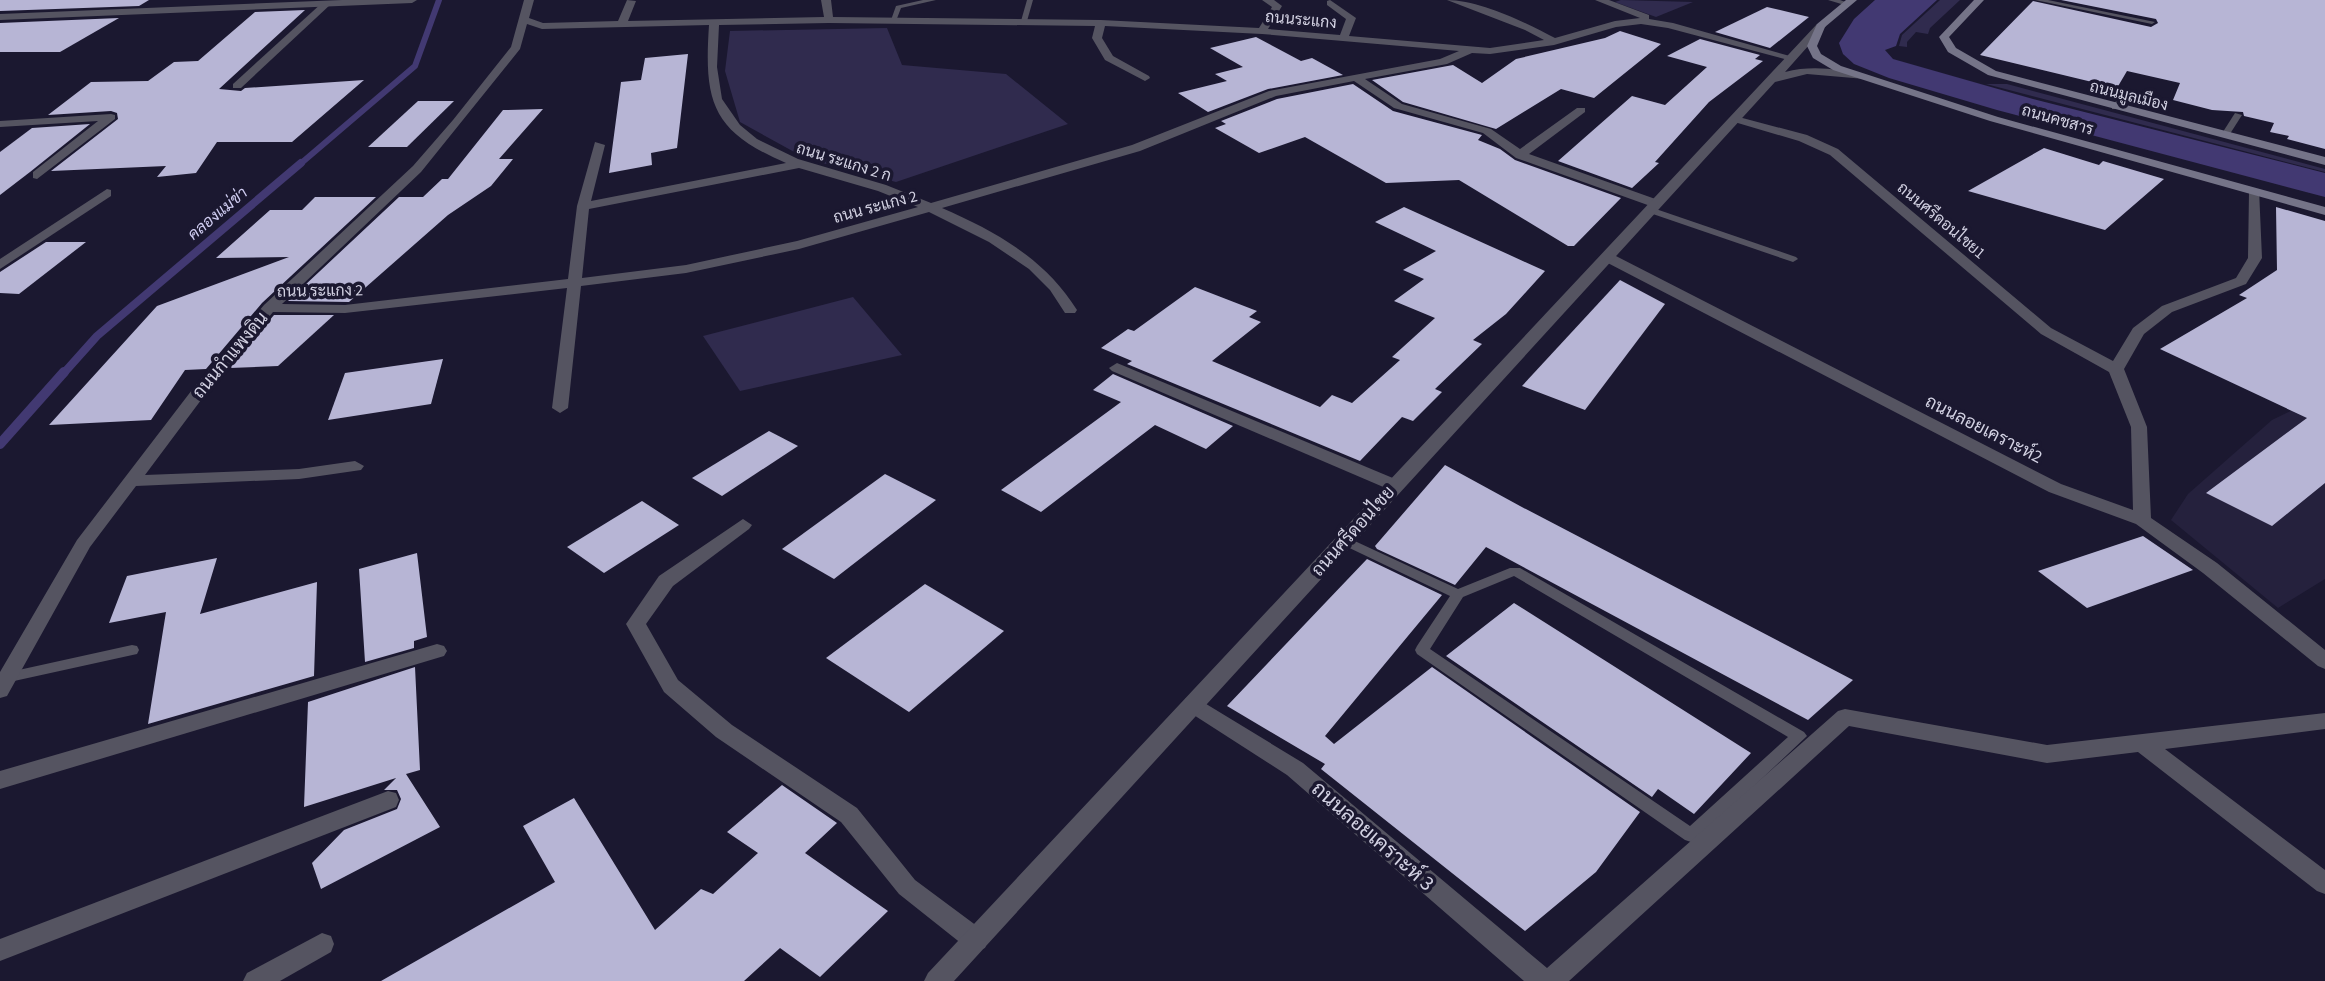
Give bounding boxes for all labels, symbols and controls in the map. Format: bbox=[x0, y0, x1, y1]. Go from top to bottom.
street label: ถนนระแกง bbox=[1264, 6, 1338, 34]
street label: ถนนมูลเมือง bbox=[2087, 76, 2170, 116]
street label: ถนนคชสาร bbox=[2019, 99, 2096, 141]
street label: ถนน ระแกง 2 ก bbox=[793, 137, 894, 187]
street label: ถนนศรีดอนไชย1 bbox=[1892, 176, 1991, 264]
water label: คลองแม่ข่า bbox=[183, 182, 252, 245]
street label: ถนน ระแกง 2 bbox=[831, 185, 920, 229]
street label: ถนน ระแกง 2 bbox=[277, 279, 363, 303]
street label: ถนนกำแพงดิน bbox=[187, 307, 274, 404]
street label: ถนนลอยเคราะห์2 bbox=[1921, 388, 2047, 470]
street label: ถนนศรีดอนไชย bbox=[1305, 480, 1401, 582]
street label: ถนนลอยเคราะห์ 3 bbox=[1305, 774, 1441, 898]

